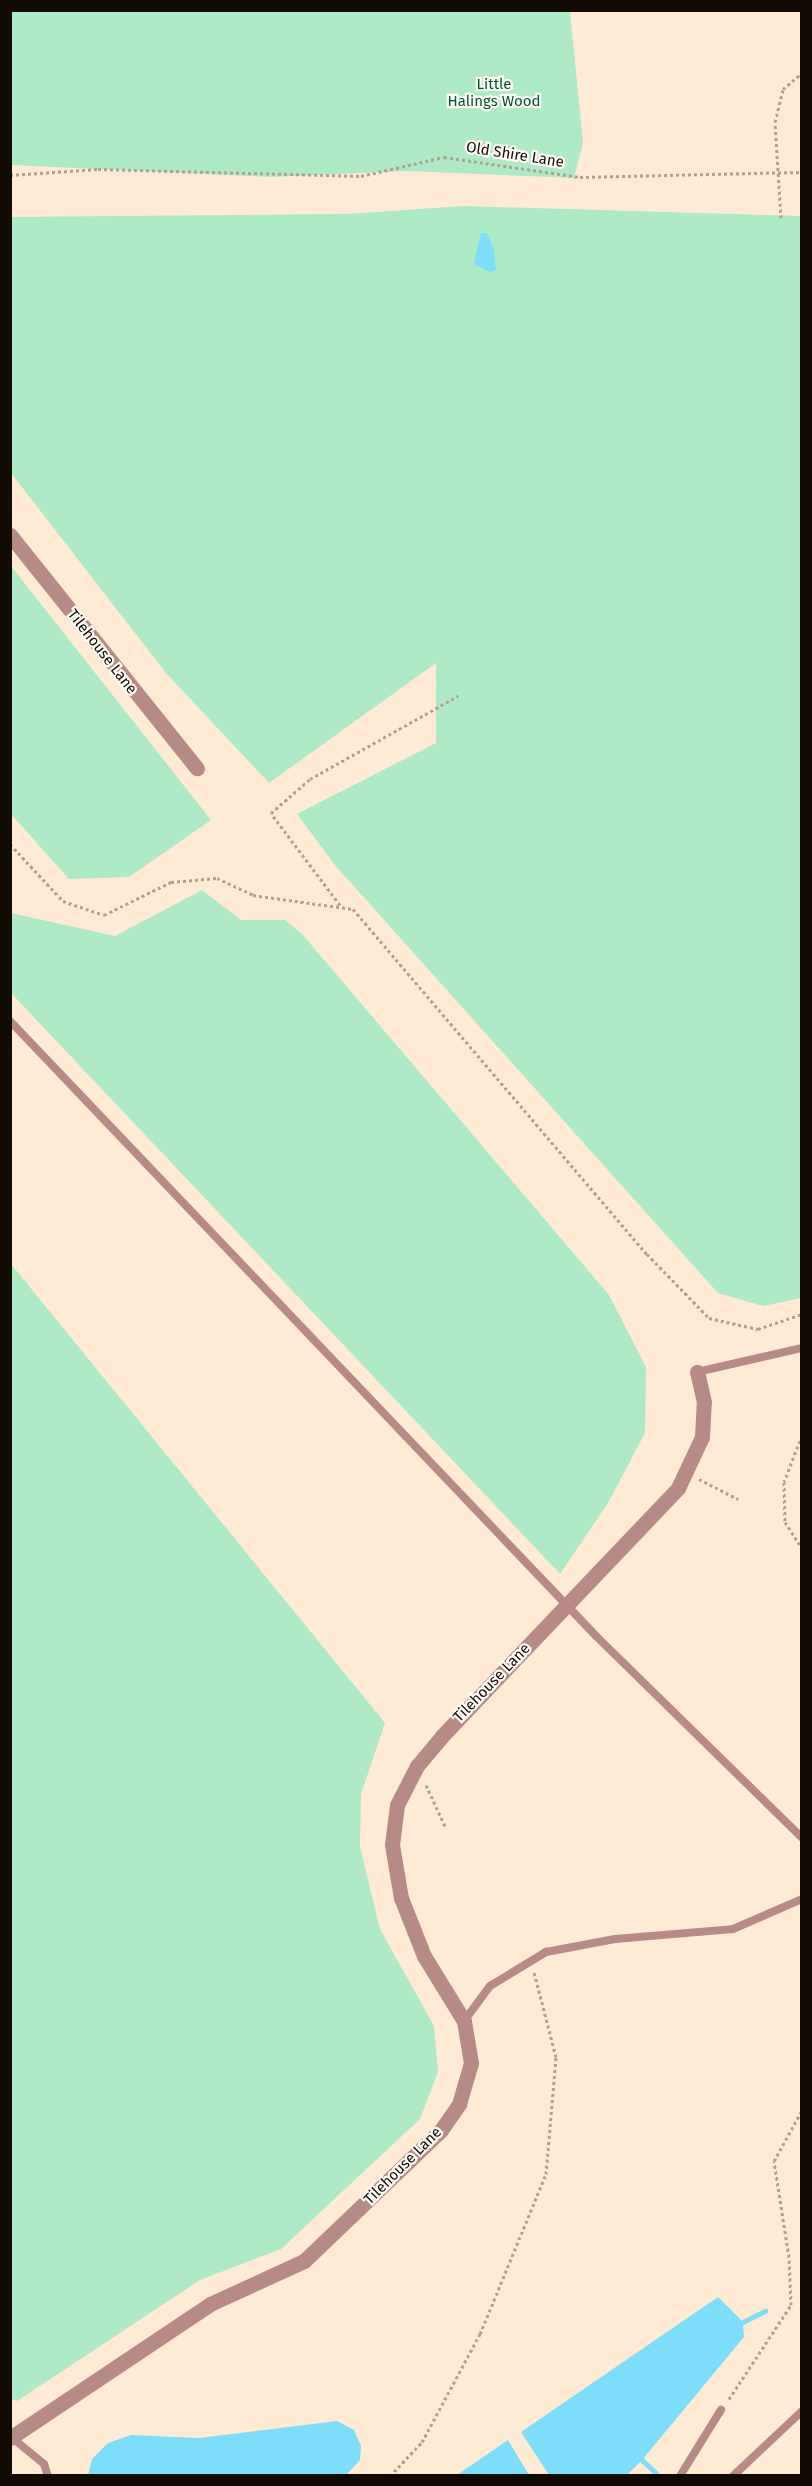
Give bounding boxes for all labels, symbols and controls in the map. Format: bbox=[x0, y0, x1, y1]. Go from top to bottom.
park label: Little Halings Wood bbox=[447, 75, 541, 110]
street label: Old Shire Lane bbox=[465, 138, 565, 172]
street label: Tilehouse Lane bbox=[63, 606, 141, 698]
street label: Tilehouse Lane bbox=[450, 1640, 534, 1726]
street label: Tilehouse Lane bbox=[360, 2123, 446, 2209]

